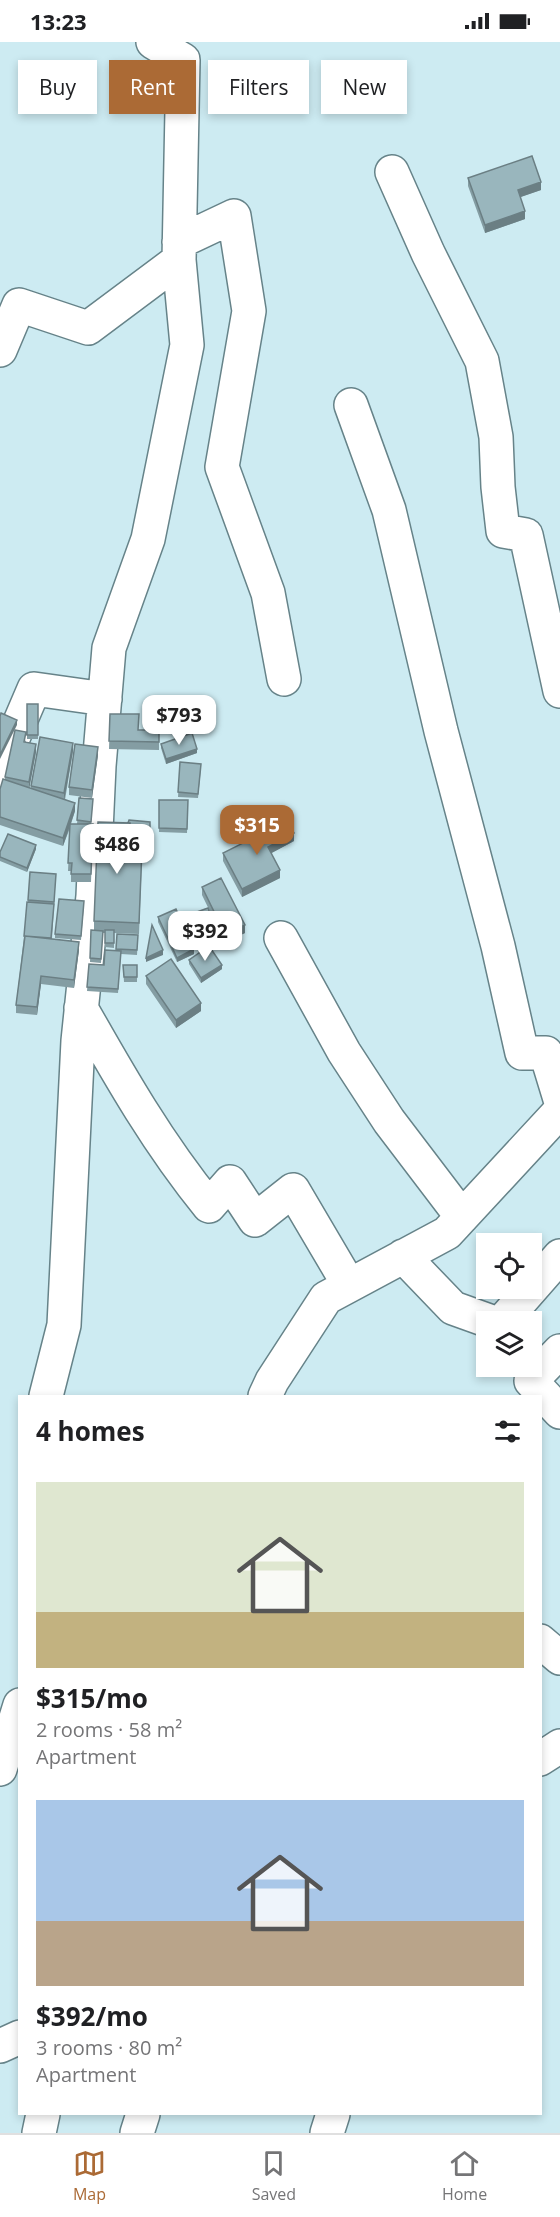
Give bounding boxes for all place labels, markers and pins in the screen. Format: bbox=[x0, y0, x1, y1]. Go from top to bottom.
pin: $793 bbox=[143, 695, 215, 746]
pin: $315 bbox=[221, 805, 293, 856]
pin: $486 bbox=[81, 824, 153, 875]
pin: $392 bbox=[169, 911, 241, 962]

